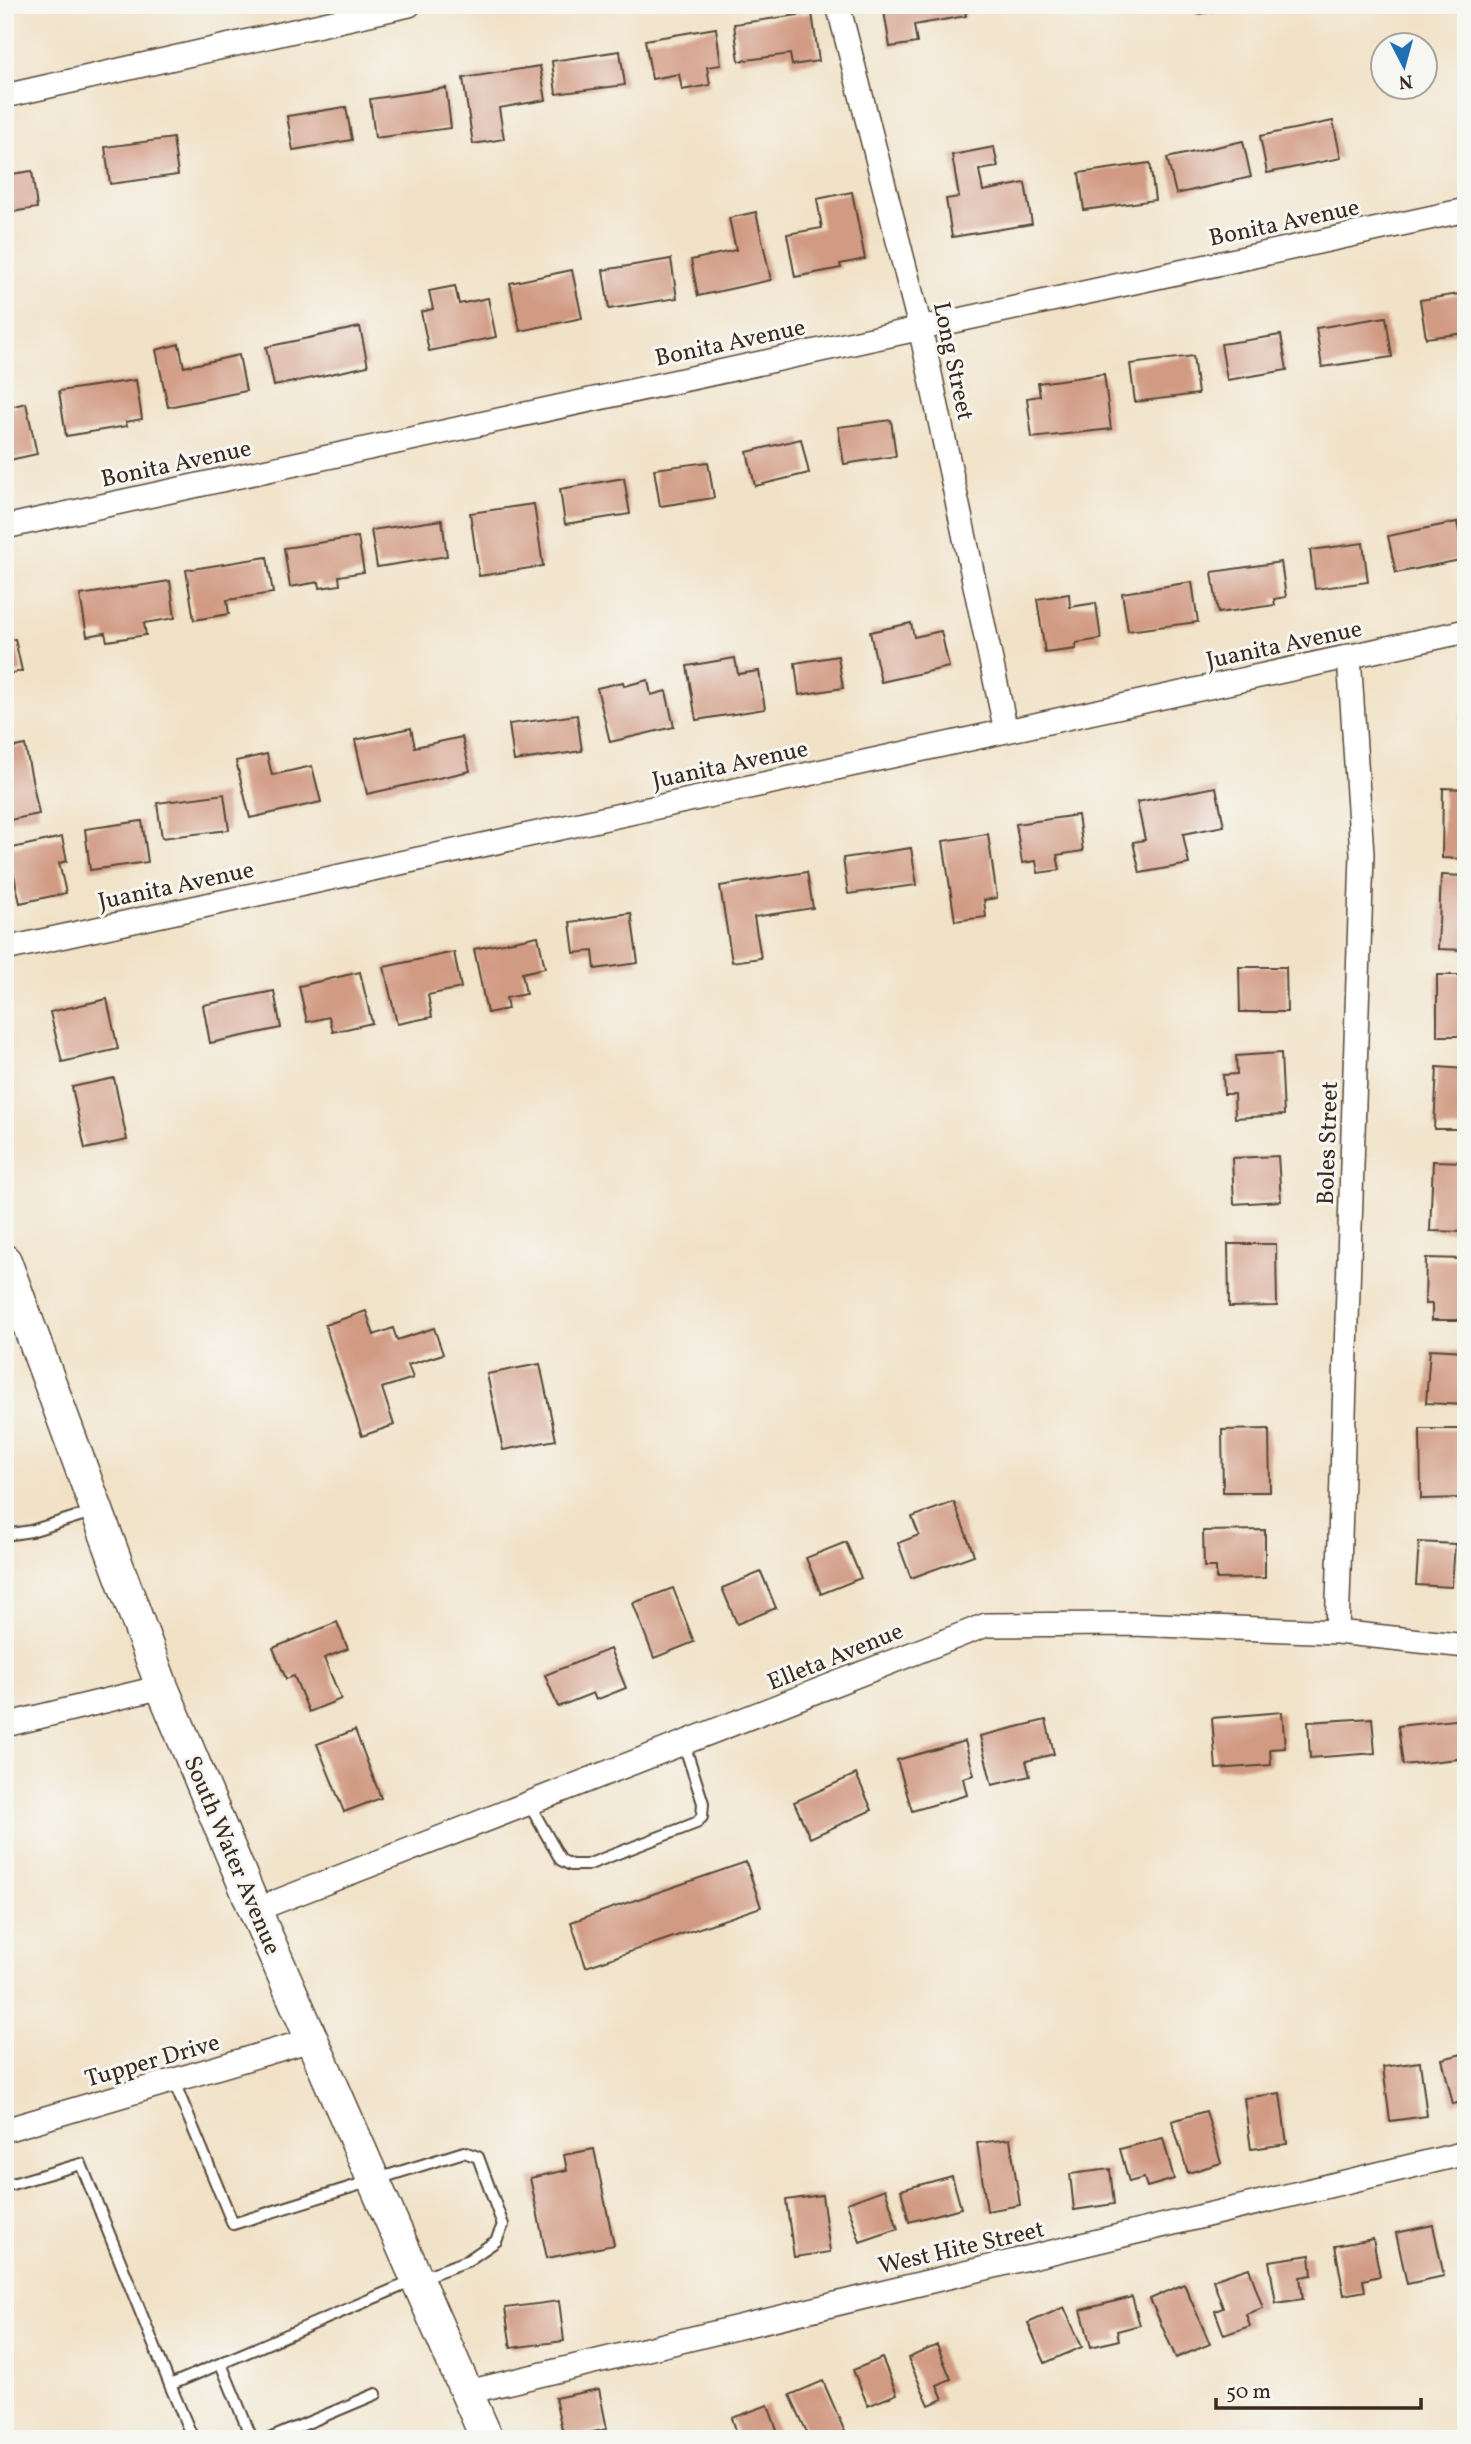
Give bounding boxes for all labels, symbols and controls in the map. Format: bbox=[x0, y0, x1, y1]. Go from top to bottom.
north arrow bbox=[1370, 32, 1440, 102]
text: N bbox=[1397, 67, 1414, 95]
street label: Bonita Avenue bbox=[1206, 191, 1363, 256]
street label: Long Street bbox=[923, 299, 981, 424]
street label: Bonita Avenue bbox=[652, 311, 809, 376]
street label: Bonita Avenue bbox=[98, 432, 255, 497]
street label: Juanita Avenue bbox=[1203, 613, 1366, 679]
street label: Juanita Avenue bbox=[649, 733, 812, 799]
street label: Juanita Avenue bbox=[95, 854, 258, 920]
street label: Boles Street bbox=[1310, 1081, 1348, 1206]
street label: Elleta Avenue bbox=[763, 1615, 909, 1701]
street label: South Water Avenue bbox=[174, 1751, 288, 1961]
street label: Tupper Drive bbox=[81, 2026, 224, 2097]
street label: West Hite Street bbox=[875, 2213, 1048, 2285]
scale bar bbox=[1216, 2367, 1420, 2411]
text: 50 m bbox=[1226, 2378, 1271, 2407]

